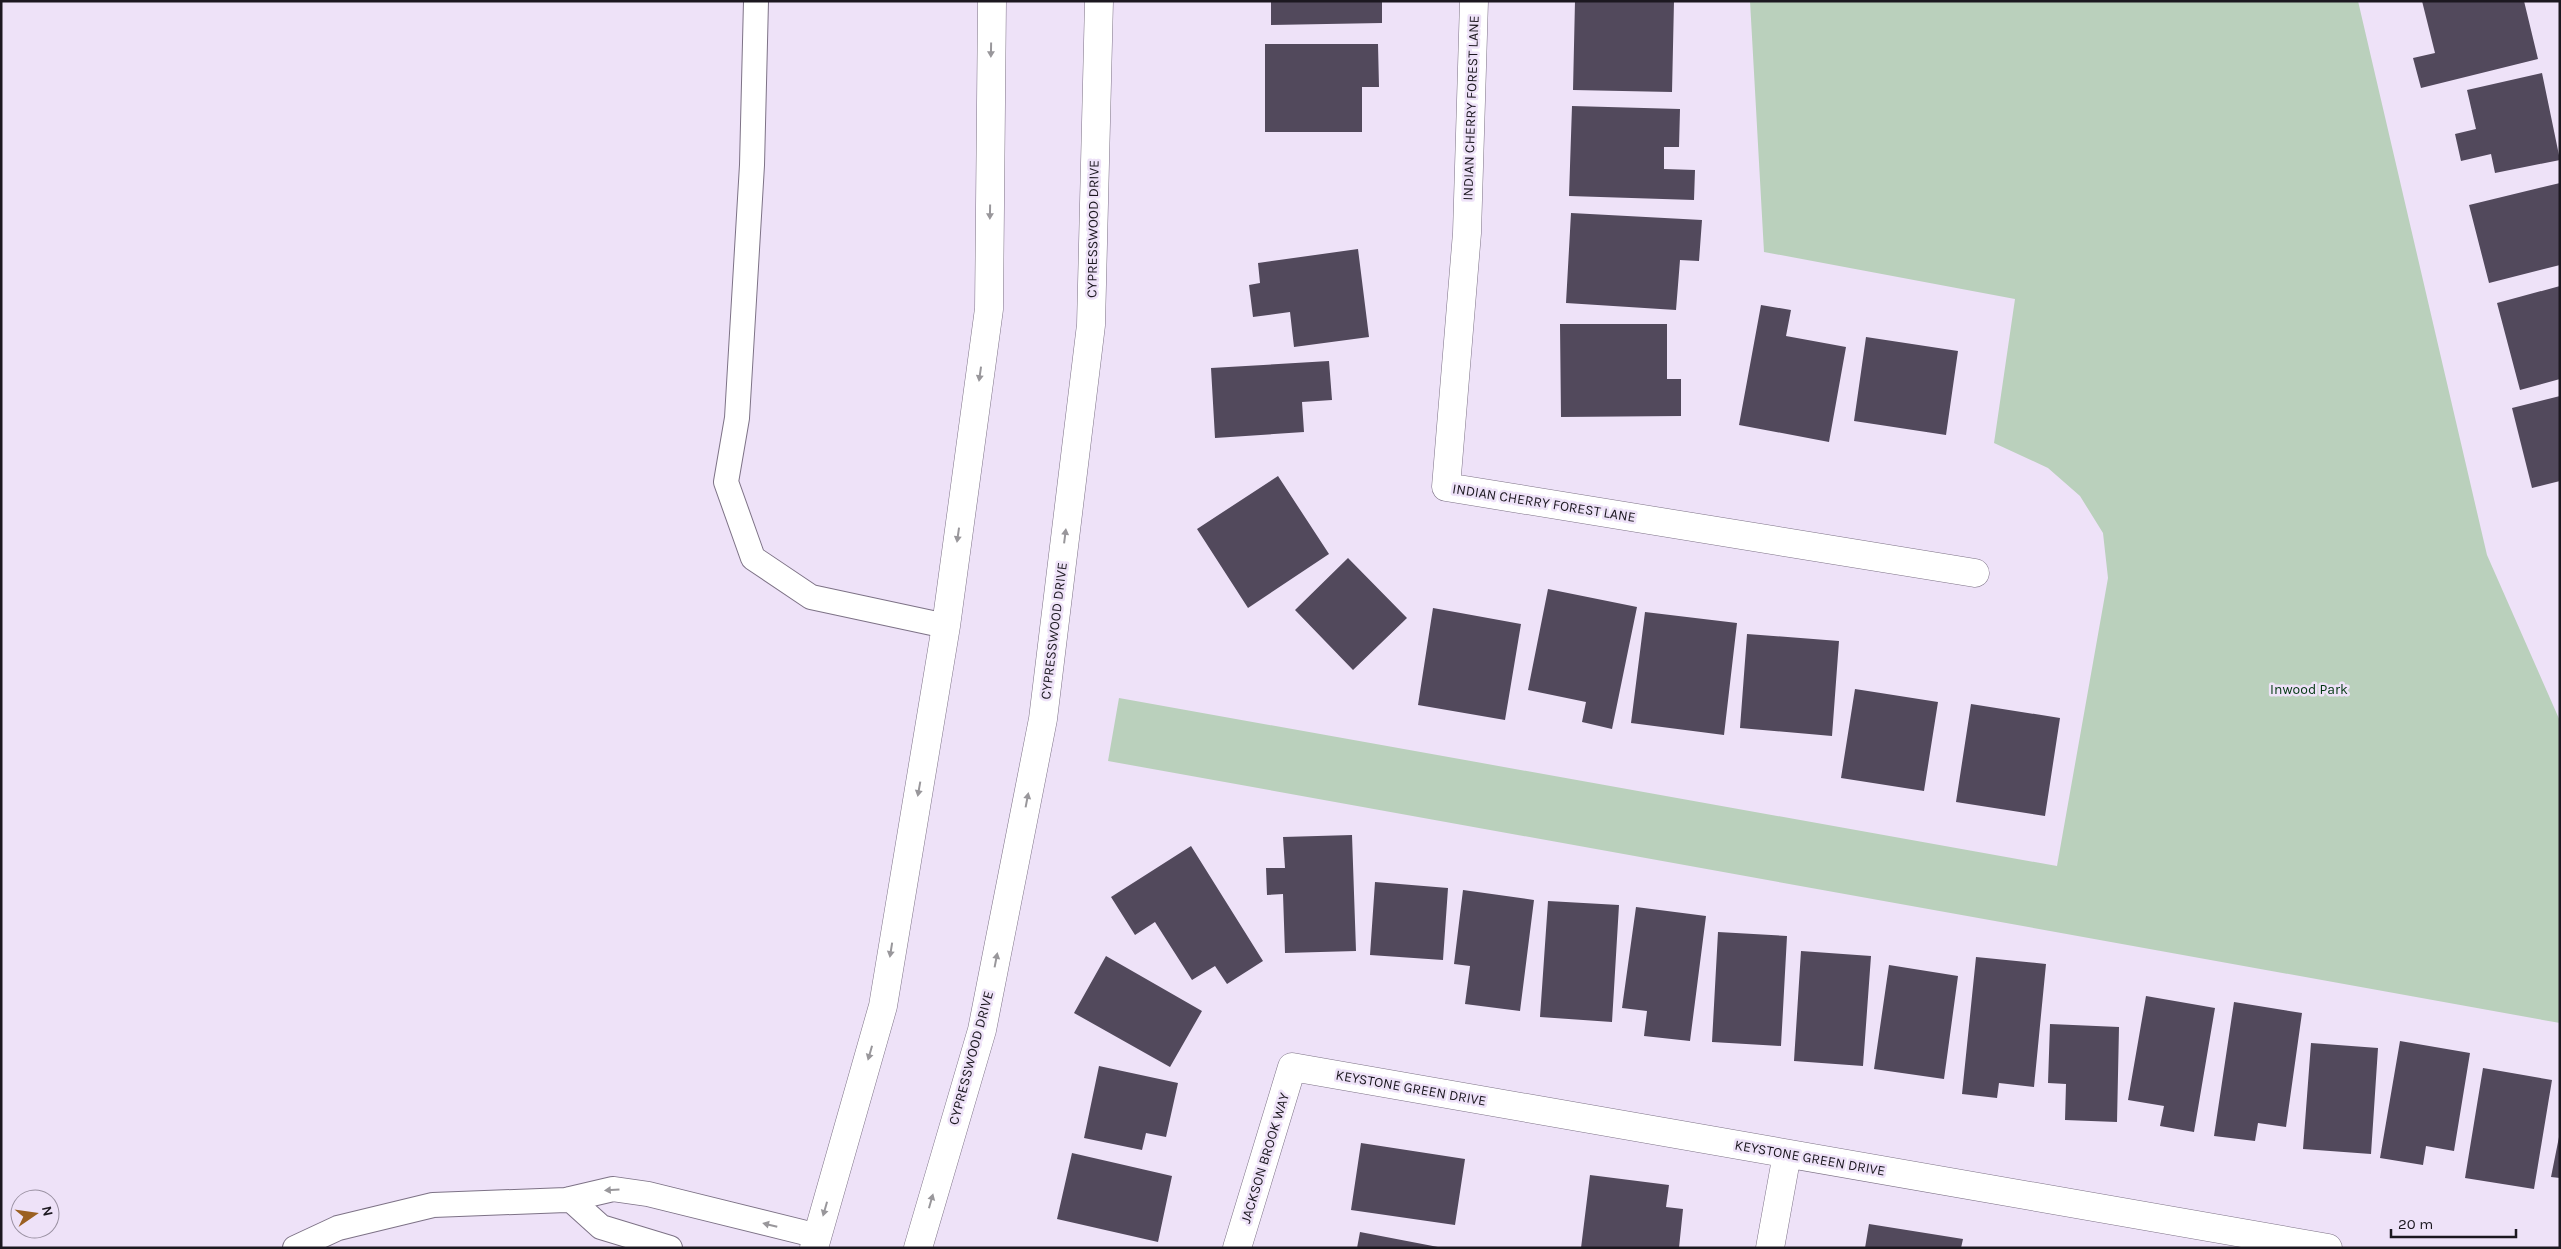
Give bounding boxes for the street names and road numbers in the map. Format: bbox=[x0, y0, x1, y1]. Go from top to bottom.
street label: INDIAN CHERRY FOREST LANE bbox=[1459, 15, 1483, 201]
street label: CYPRESSWOOD DRIVE bbox=[1083, 160, 1103, 298]
street label: INDIAN CHERRY FOREST LANE bbox=[1451, 480, 1637, 526]
street label: CYPRESSWOOD DRIVE bbox=[1037, 561, 1071, 701]
street label: CYPRESSWOOD DRIVE bbox=[945, 989, 997, 1127]
street label: KEYSTONE GREEN DRIVE bbox=[1334, 1066, 1488, 1110]
street label: JACKSON BROOK WAY bbox=[1237, 1090, 1293, 1225]
street label: KEYSTONE GREEN DRIVE bbox=[1733, 1136, 1887, 1180]

